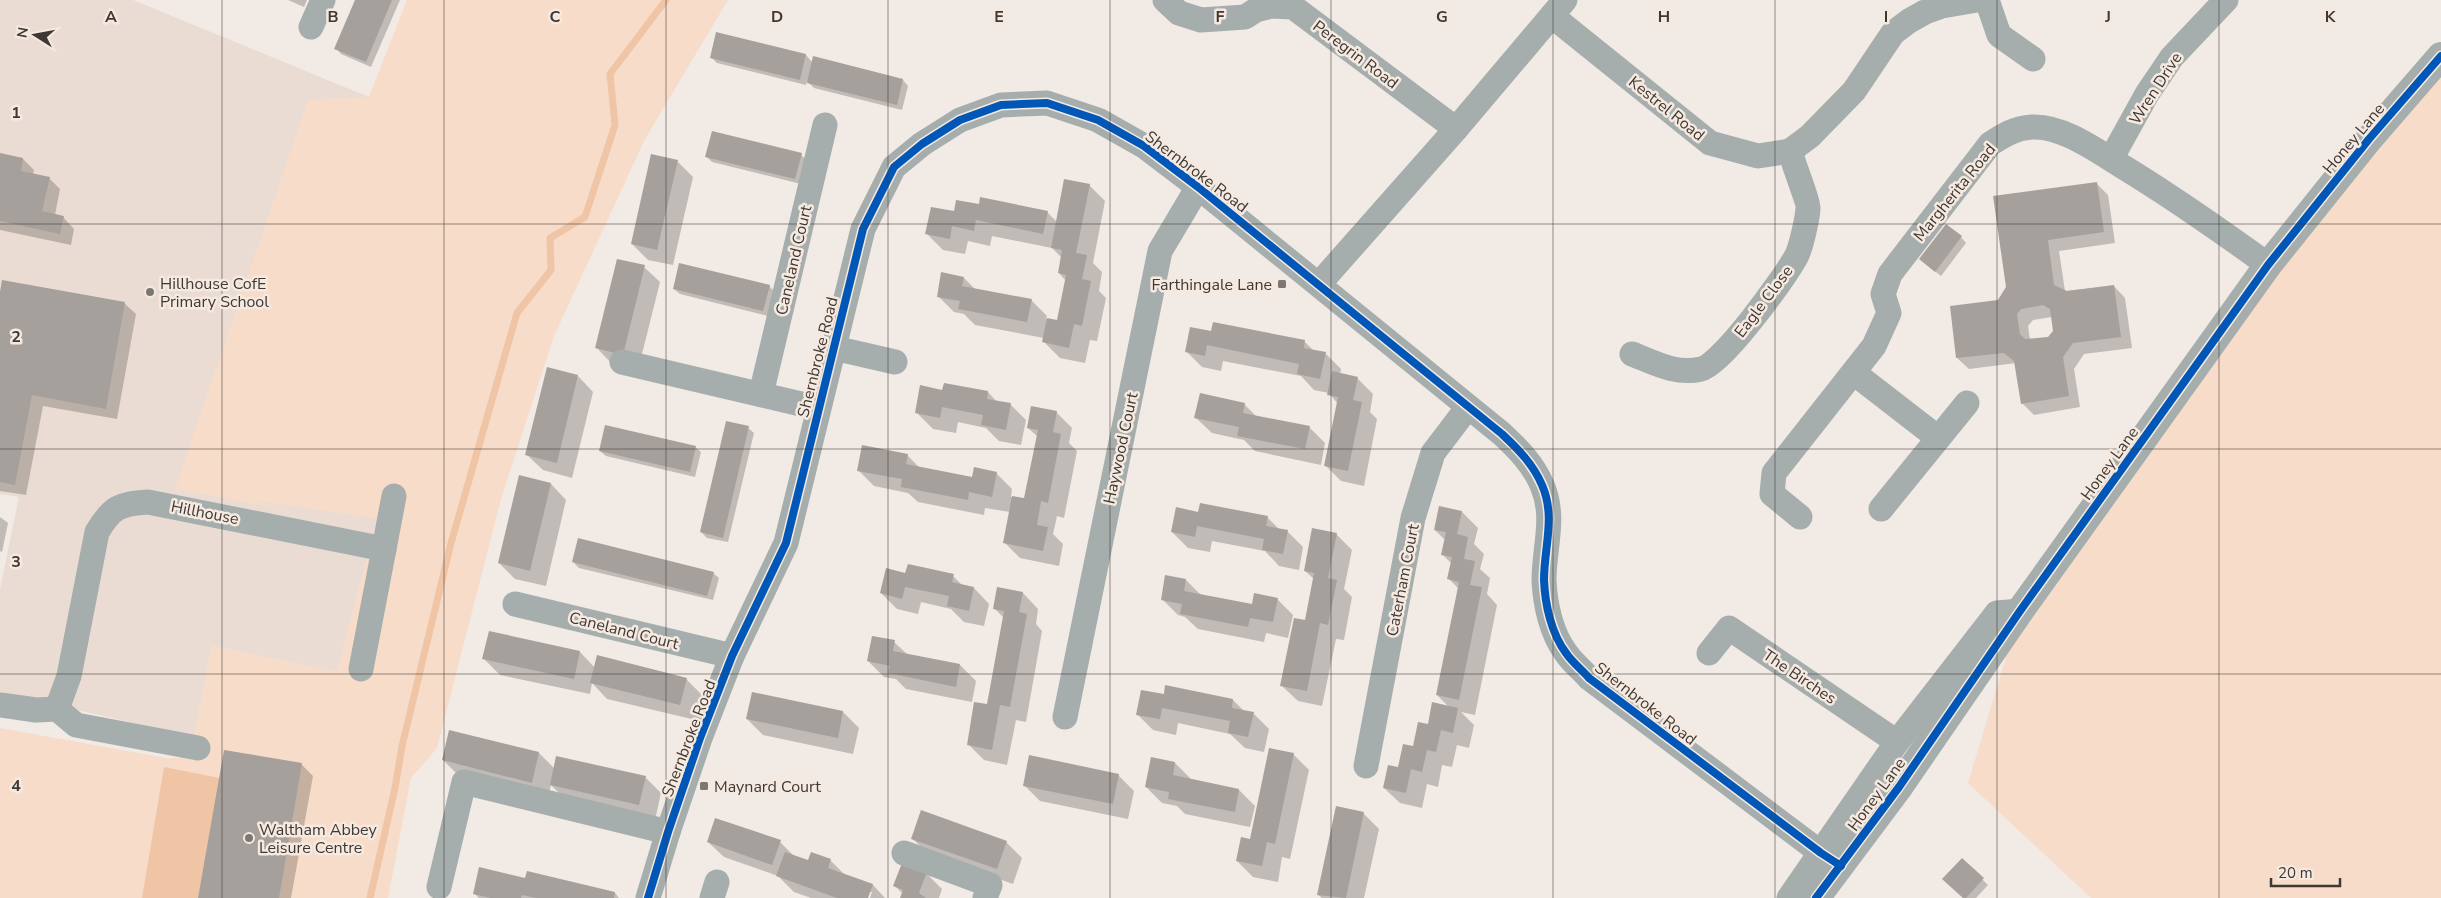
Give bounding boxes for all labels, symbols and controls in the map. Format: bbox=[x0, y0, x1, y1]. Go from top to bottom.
text: A bbox=[105, 6, 117, 28]
text: B bbox=[327, 6, 339, 28]
text: C bbox=[550, 6, 561, 28]
text: D bbox=[771, 6, 783, 28]
text: E bbox=[994, 6, 1004, 28]
text: F bbox=[1216, 6, 1225, 28]
text: G bbox=[1436, 6, 1448, 28]
text: H bbox=[1658, 6, 1670, 28]
text: I bbox=[1884, 6, 1888, 28]
text: J bbox=[2104, 6, 2111, 28]
text: K bbox=[2325, 6, 2337, 28]
north arrow bbox=[10, 10, 60, 60]
street label: Peregrin Road bbox=[1308, 15, 1403, 94]
text: N bbox=[12, 26, 33, 40]
street label: Wren Drive bbox=[2124, 48, 2187, 129]
street label: Kestrel Road bbox=[1624, 71, 1709, 146]
street label: Honey Lane bbox=[2318, 99, 2390, 179]
text: 1 bbox=[11, 102, 21, 124]
street label: Shernbroke Road bbox=[1140, 126, 1252, 218]
street label: Margherita Road bbox=[1909, 139, 2001, 246]
street label: Caneland Court bbox=[771, 203, 817, 317]
street label: Eagle Close bbox=[1729, 261, 1798, 342]
place label: Hillhouse CofE Primary School bbox=[160, 273, 269, 313]
place label: Farthingale Lane bbox=[1152, 274, 1272, 296]
marker: Farthingale Lane bbox=[1276, 278, 1288, 290]
marker: Hillhouse CofE Primary School bbox=[144, 286, 156, 298]
street label: Shernbroke Road bbox=[792, 295, 844, 420]
text: 2 bbox=[11, 326, 21, 348]
street label: Haywood Court bbox=[1098, 390, 1144, 506]
street label: Honey Lane bbox=[2076, 422, 2144, 505]
street label: Hillhouse bbox=[169, 496, 241, 530]
street label: Caterham Court bbox=[1381, 522, 1425, 638]
text: 3 bbox=[11, 551, 21, 573]
street label: Caneland Court bbox=[567, 607, 681, 655]
street label: The Birches bbox=[1758, 644, 1840, 709]
street label: Shernbroke Road bbox=[1590, 657, 1701, 751]
street label: Shernbroke Road bbox=[656, 677, 721, 800]
street label: Honey Lane bbox=[1843, 753, 1911, 836]
text: 4 bbox=[11, 775, 21, 797]
place label: Maynard Court bbox=[714, 776, 821, 798]
marker: Maynard Court bbox=[698, 780, 710, 792]
place label: Waltham Abbey Leisure Centre bbox=[259, 819, 377, 859]
marker: Waltham Abbey Leisure Centre bbox=[243, 832, 255, 844]
scale bar bbox=[2271, 856, 2340, 888]
text: 20 m bbox=[2278, 863, 2313, 883]

